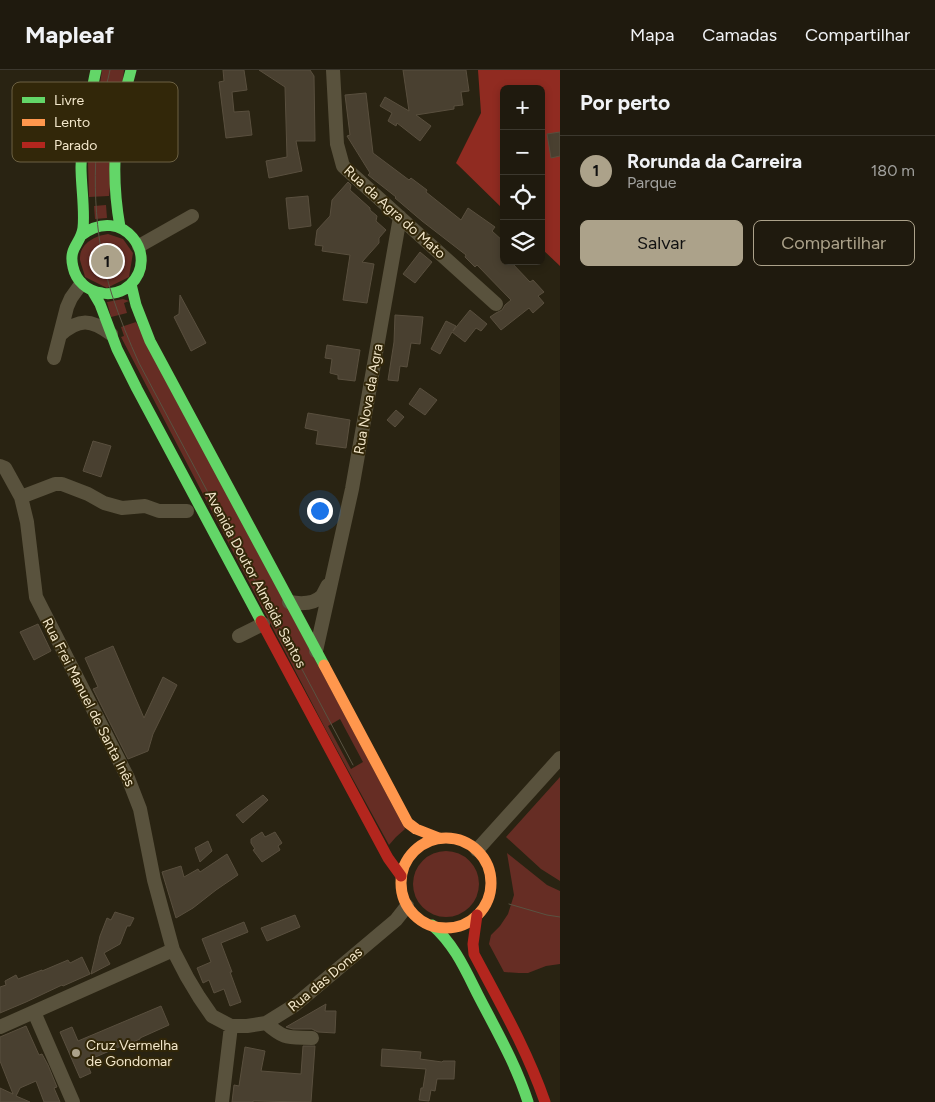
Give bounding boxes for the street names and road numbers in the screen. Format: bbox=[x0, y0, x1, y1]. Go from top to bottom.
street label: Rua da Agra do Mato bbox=[340, 162, 449, 263]
street label: Rua Nova da Agra bbox=[350, 342, 387, 456]
street label: Avenida Doutor Almeida Santos bbox=[201, 488, 310, 671]
street label: Rua Frei Manuel de Santa Inês bbox=[39, 615, 139, 789]
street label: Rua das Donas bbox=[285, 943, 366, 1015]

